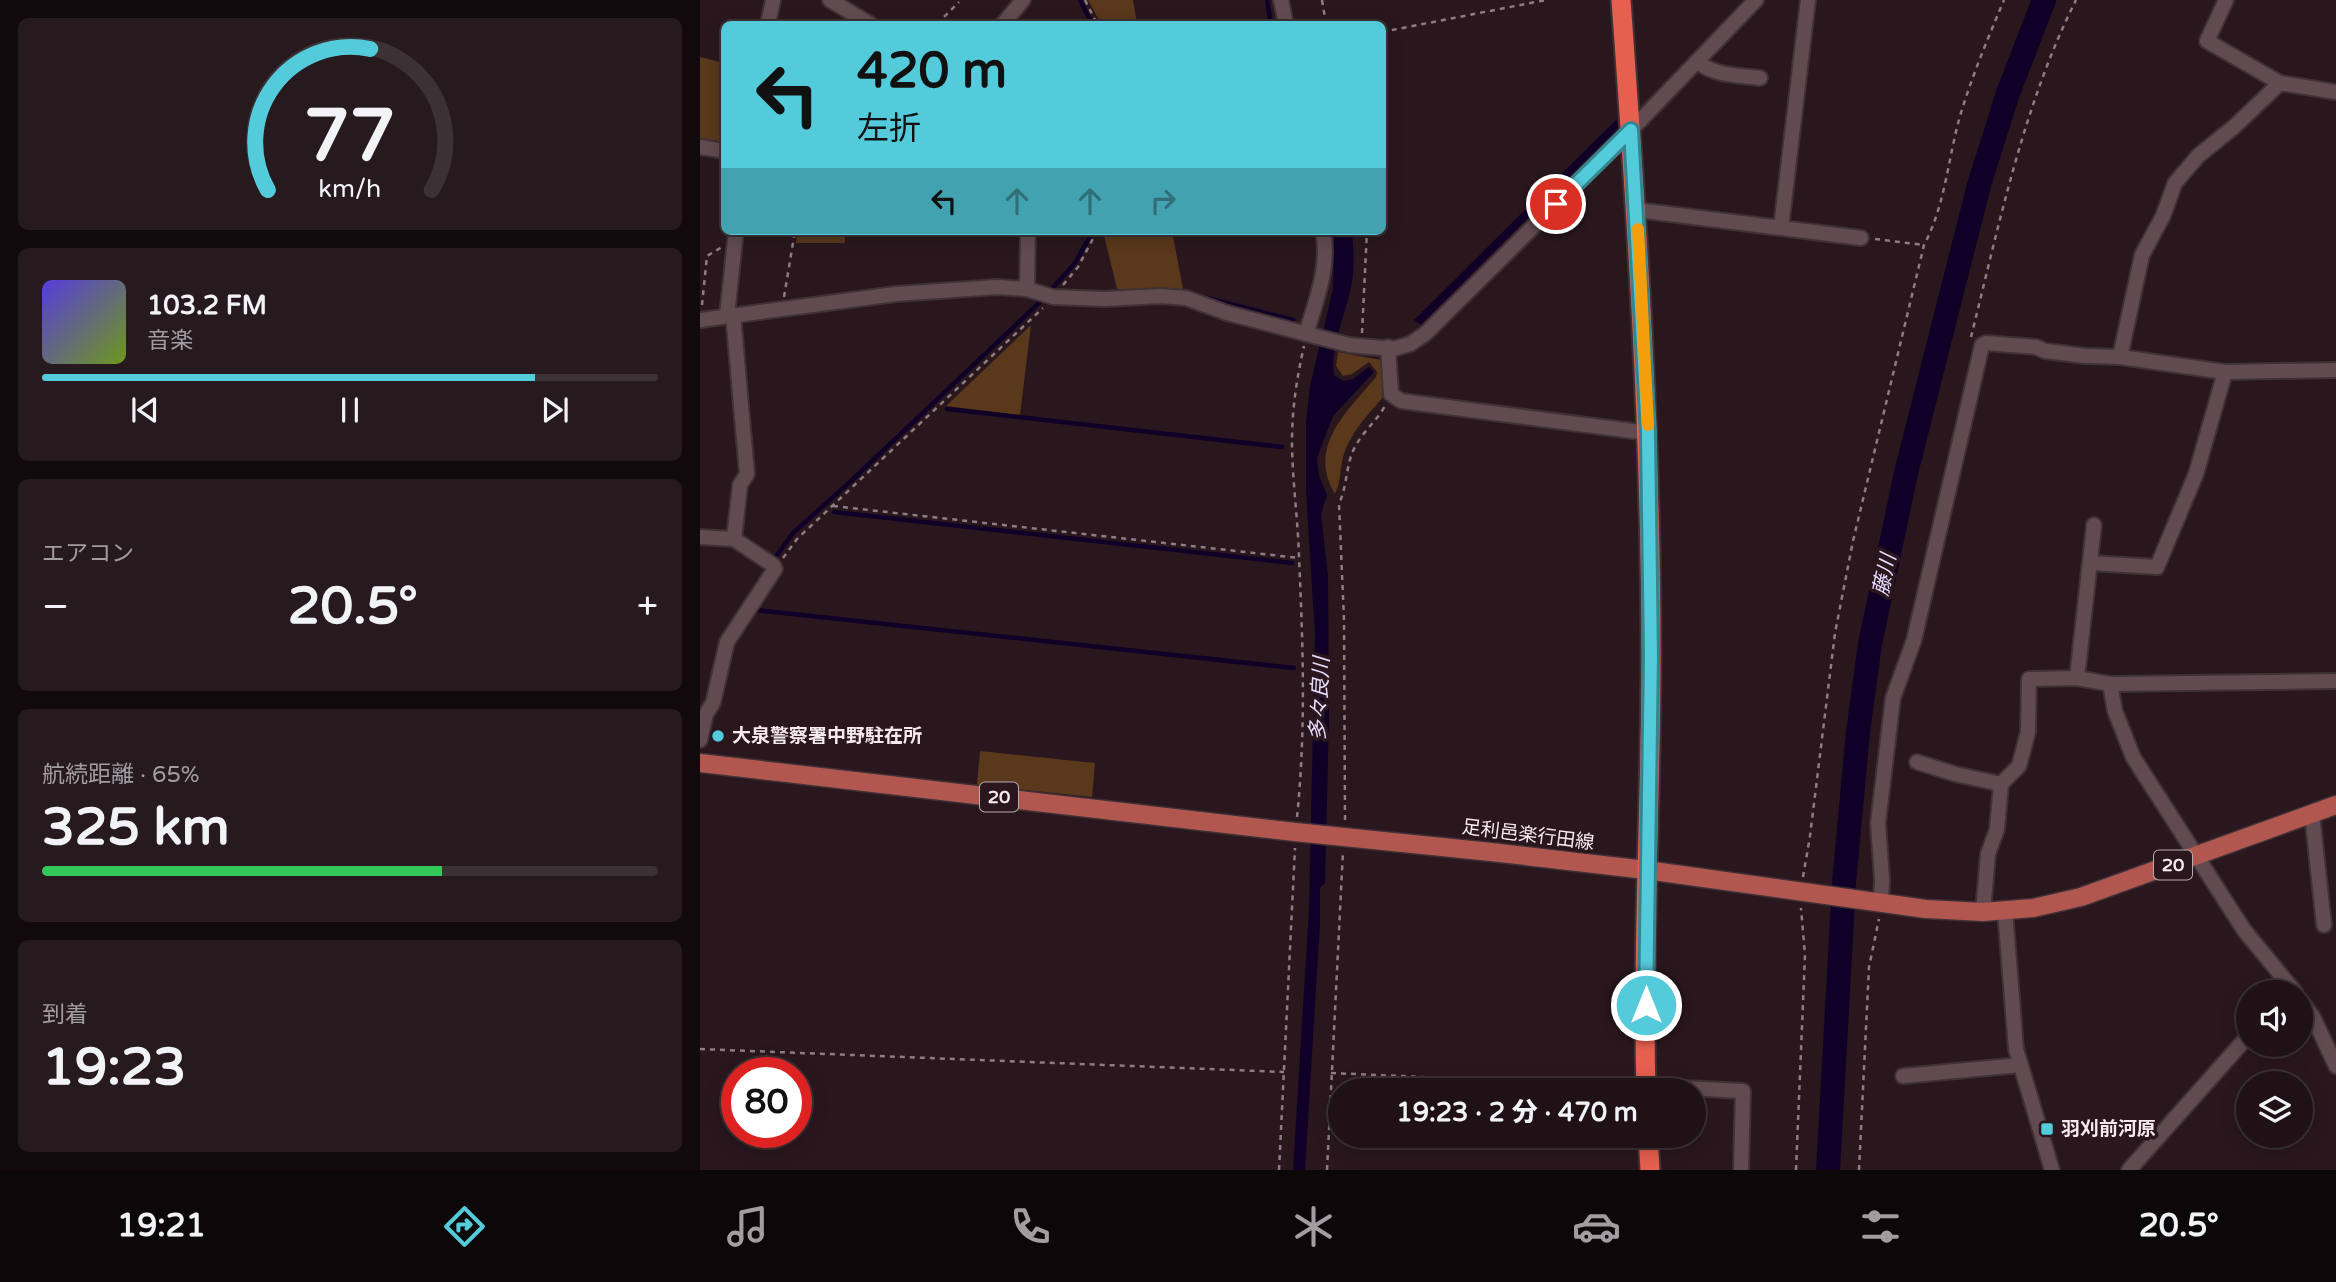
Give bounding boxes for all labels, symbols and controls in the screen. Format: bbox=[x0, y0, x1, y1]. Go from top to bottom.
text: 420 m bbox=[857, 42, 1007, 101]
icon: left bbox=[742, 49, 833, 140]
text: 77 bbox=[304, 94, 396, 182]
text: 左折 bbox=[857, 110, 921, 148]
text: km/h bbox=[319, 174, 381, 204]
pin bbox=[1526, 174, 1586, 234]
icon: left bbox=[925, 182, 963, 220]
icon: ahead bbox=[998, 182, 1036, 220]
icon: ahead bbox=[1071, 182, 1109, 220]
icon: right bbox=[1144, 182, 1182, 220]
icon: arrive bbox=[1537, 185, 1575, 223]
text: 103.2 FM bbox=[147, 290, 267, 321]
text: 音楽 bbox=[147, 327, 193, 355]
icon: previous bbox=[126, 391, 164, 429]
icon: pause bbox=[331, 391, 369, 429]
icon: next bbox=[536, 391, 574, 429]
text: エアコン bbox=[42, 540, 134, 568]
water label: 藤川 bbox=[1868, 550, 1902, 598]
text: 20.5° bbox=[288, 575, 418, 638]
text: − bbox=[42, 584, 69, 630]
text: + bbox=[637, 584, 658, 630]
water label: 多々良川 bbox=[1305, 654, 1335, 742]
place label: 大泉警察署中野駐在所 bbox=[732, 725, 922, 747]
marker: 大泉警察署中野駐在所 bbox=[710, 728, 726, 744]
text: 航続距離 · 65% bbox=[42, 761, 200, 789]
road number: 20 bbox=[980, 782, 1018, 812]
text: 325 km bbox=[42, 796, 230, 859]
street label: 足利邑楽行田線 bbox=[1461, 816, 1595, 854]
road number: 20 bbox=[2154, 850, 2192, 880]
position arrow bbox=[1609, 968, 1683, 1042]
map controls bbox=[2236, 980, 2313, 1148]
button: sound bbox=[2236, 980, 2313, 1057]
text: 到着 bbox=[42, 1001, 88, 1029]
text: 19:23 bbox=[42, 1036, 186, 1099]
speed limit sign: 80 bbox=[721, 1057, 812, 1148]
button: layers bbox=[2236, 1071, 2313, 1148]
text: 19:23 · 2 分 · 470 m bbox=[1396, 1097, 1638, 1128]
place label: 羽刈前河原 bbox=[2061, 1118, 2156, 1140]
marker: 羽刈前河原 bbox=[2039, 1121, 2055, 1137]
icon: directions bbox=[440, 1202, 489, 1251]
icon: music bbox=[723, 1202, 772, 1251]
icon: phone bbox=[1006, 1202, 1055, 1251]
icon: climate bbox=[1289, 1202, 1338, 1251]
icon: car bbox=[1572, 1202, 1621, 1251]
icon: filters bbox=[1856, 1202, 1905, 1251]
text: 19:21 bbox=[117, 1207, 206, 1245]
text: 20.5° bbox=[2139, 1207, 2219, 1245]

